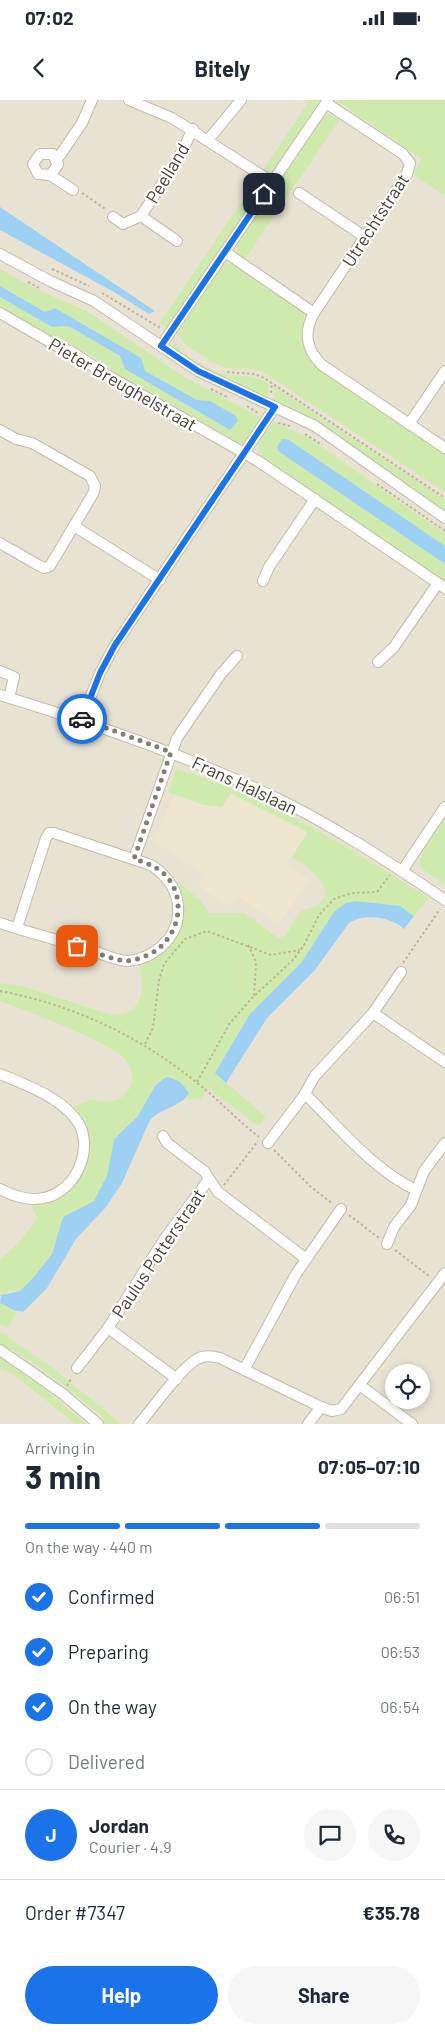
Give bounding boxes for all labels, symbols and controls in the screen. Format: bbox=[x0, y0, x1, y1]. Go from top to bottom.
text: 07:02 bbox=[25, 6, 74, 29]
icon: back bbox=[25, 54, 53, 82]
icon: person bbox=[392, 54, 420, 82]
text: Bitely bbox=[195, 55, 250, 81]
street label: Peelland bbox=[140, 139, 194, 207]
street label: Utrechtstraat bbox=[337, 169, 413, 271]
pin bbox=[243, 173, 285, 215]
icon: home bbox=[250, 180, 278, 208]
street label: Pieter Breughelstraat bbox=[45, 333, 201, 435]
courier bbox=[57, 694, 107, 744]
icon: car bbox=[68, 705, 96, 733]
street label: Frans Halslaan bbox=[189, 751, 301, 819]
pin bbox=[56, 925, 98, 967]
icon: bag bbox=[63, 932, 91, 960]
street label: Paulus Potterstraat bbox=[107, 1184, 209, 1322]
map controls bbox=[385, 1364, 430, 1409]
button: locate bbox=[385, 1364, 430, 1409]
text: Arriving in bbox=[25, 1438, 95, 1457]
text: 07:05–07:10 bbox=[318, 1455, 420, 1478]
text: 3 min bbox=[25, 1457, 101, 1495]
text: On the way · 440 m bbox=[25, 1537, 153, 1556]
icon: check bbox=[25, 1583, 53, 1611]
text: Confirmed bbox=[68, 1585, 155, 1608]
text: 06:51 bbox=[384, 1587, 420, 1606]
icon: check bbox=[25, 1638, 53, 1666]
text: Preparing bbox=[68, 1640, 149, 1663]
text: 06:53 bbox=[381, 1642, 420, 1661]
icon: check bbox=[25, 1693, 53, 1721]
text: On the way bbox=[68, 1695, 157, 1718]
text: 06:54 bbox=[380, 1697, 420, 1716]
text: Delivered bbox=[68, 1750, 145, 1773]
button: chat bbox=[304, 1809, 356, 1861]
button: phone bbox=[368, 1809, 420, 1861]
text: Jordan bbox=[89, 1814, 149, 1837]
text: J bbox=[45, 1823, 57, 1846]
text: Courier · 4.9 bbox=[89, 1837, 172, 1856]
text: Order #7347 bbox=[25, 1901, 125, 1924]
text: €35.78 bbox=[363, 1901, 420, 1924]
button: Help bbox=[25, 1966, 218, 2024]
button: Share bbox=[228, 1966, 420, 2024]

